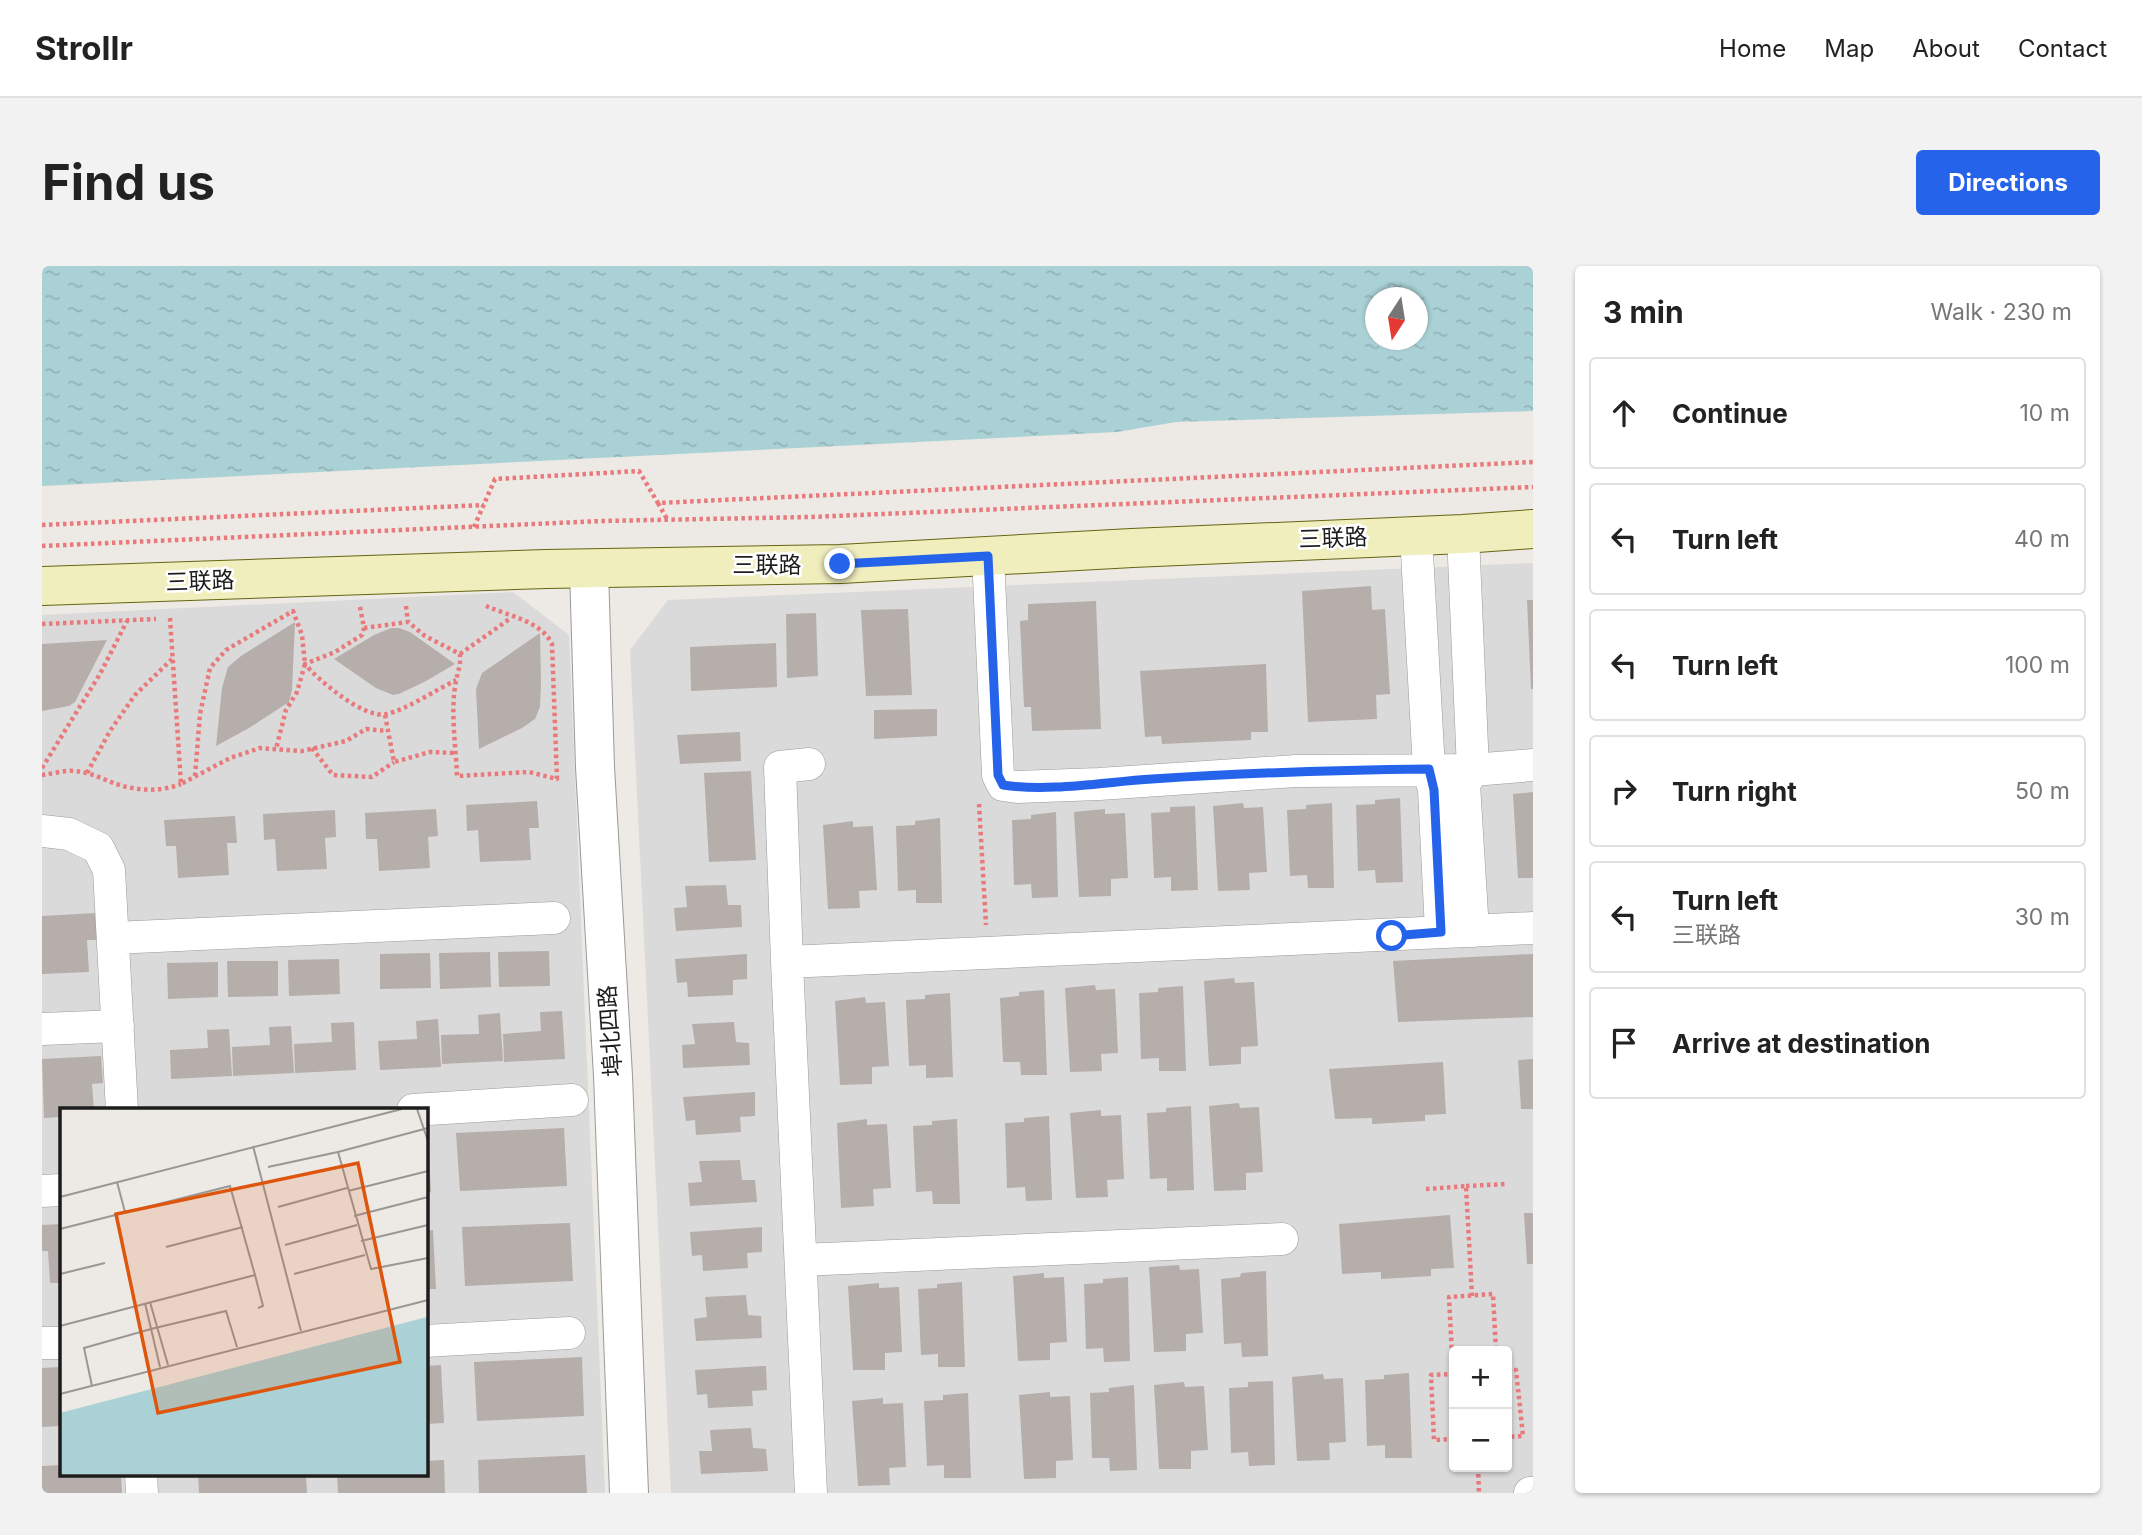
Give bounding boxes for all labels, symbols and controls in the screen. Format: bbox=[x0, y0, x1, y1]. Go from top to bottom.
text: Strollr bbox=[35, 28, 133, 68]
text: Home bbox=[1719, 34, 1786, 63]
text: Map bbox=[1824, 34, 1874, 63]
text: About bbox=[1912, 34, 1980, 63]
text: Contact bbox=[2018, 34, 2107, 63]
button: Directions bbox=[1916, 150, 2100, 215]
text: Find us bbox=[42, 153, 215, 212]
north arrow bbox=[1365, 287, 1428, 350]
text: 3 min bbox=[1603, 294, 1684, 330]
text: Walk · 230 m bbox=[1930, 298, 2072, 326]
icon: ahead bbox=[1605, 394, 1643, 432]
text: Continue bbox=[1672, 398, 1788, 429]
text: 10 m bbox=[2020, 399, 2070, 427]
icon: left bbox=[1605, 520, 1643, 558]
street label: 三联路 bbox=[1298, 523, 1368, 553]
text: Turn left bbox=[1672, 524, 1778, 555]
text: 40 m bbox=[2014, 525, 2070, 553]
route end bbox=[824, 548, 855, 579]
street label: 三联路 bbox=[733, 551, 802, 579]
street label: 三联路 bbox=[165, 566, 235, 596]
icon: left bbox=[1605, 646, 1643, 684]
text: Turn left bbox=[1672, 650, 1778, 681]
text: 100 m bbox=[2005, 651, 2070, 679]
icon: right bbox=[1605, 772, 1643, 810]
text: Turn right bbox=[1672, 776, 1797, 807]
text: 50 m bbox=[2015, 777, 2070, 805]
text: Turn left bbox=[1672, 885, 1778, 916]
icon: left bbox=[1605, 898, 1643, 936]
text: 30 m bbox=[2015, 903, 2070, 931]
route start bbox=[1376, 920, 1407, 951]
text: 三联路 bbox=[1672, 921, 1741, 949]
street label: 埠北四路 bbox=[593, 984, 627, 1078]
icon: arrive bbox=[1605, 1024, 1643, 1062]
text: Arrive at destination bbox=[1672, 1028, 1931, 1059]
inset map bbox=[60, 1108, 427, 1476]
map controls bbox=[1449, 1346, 1512, 1472]
button: + bbox=[1449, 1346, 1512, 1409]
button: − bbox=[1449, 1409, 1512, 1472]

